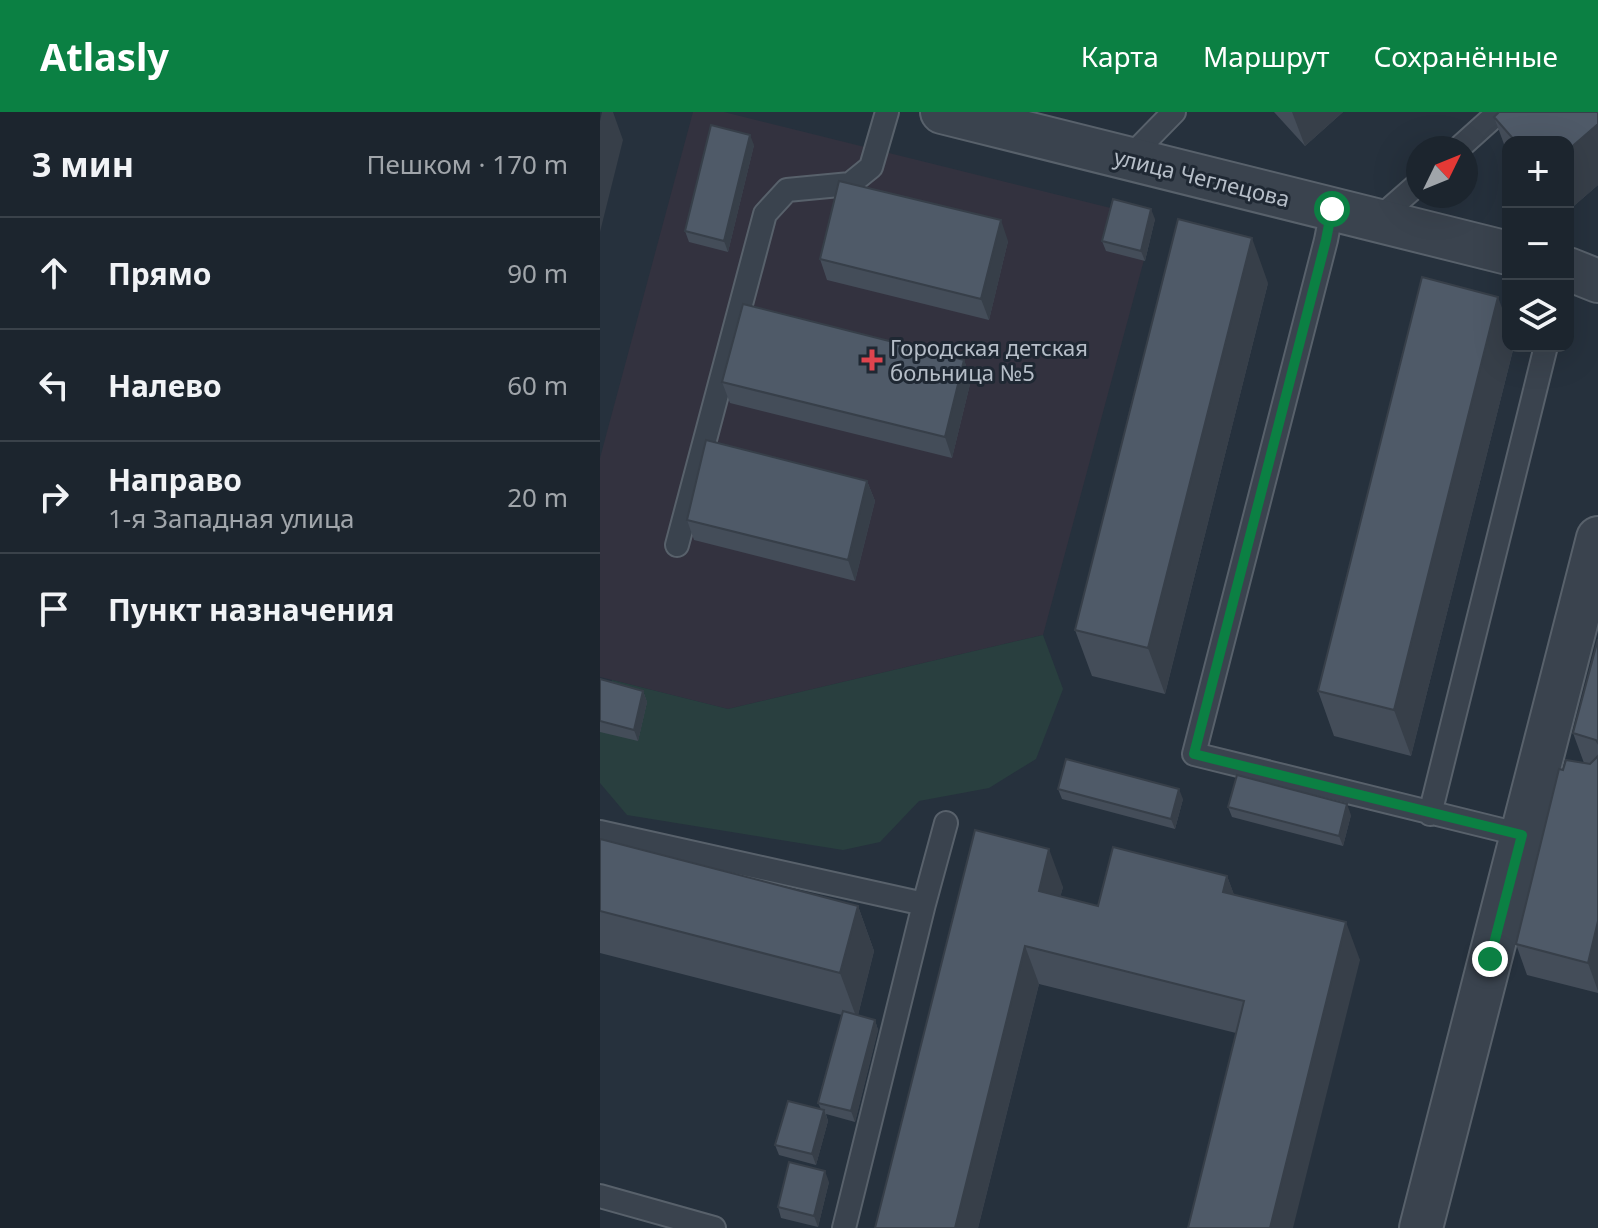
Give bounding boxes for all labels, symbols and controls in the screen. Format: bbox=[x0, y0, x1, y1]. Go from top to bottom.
text: Atlasly bbox=[40, 30, 169, 82]
text: Карта bbox=[1081, 37, 1159, 75]
text: Маршрут bbox=[1203, 37, 1329, 75]
text: Сохранённые bbox=[1373, 37, 1558, 75]
north arrow bbox=[1406, 136, 1478, 208]
map controls bbox=[1502, 136, 1574, 352]
button: + bbox=[1502, 136, 1574, 208]
text: 3 мин bbox=[32, 141, 134, 187]
street label: улица Чеглецова bbox=[1111, 141, 1293, 213]
text: Пешком · 170 m bbox=[366, 146, 568, 182]
route start bbox=[1314, 191, 1350, 227]
button: − bbox=[1502, 208, 1574, 280]
icon: ahead bbox=[32, 251, 76, 295]
text: Прямо bbox=[108, 253, 212, 294]
text: 90 m bbox=[507, 255, 568, 291]
button: layers bbox=[1502, 280, 1574, 352]
place label: Городская детская больница №5 bbox=[890, 332, 1088, 387]
marker: Городская детская больница №5 bbox=[861, 349, 883, 371]
icon: left bbox=[32, 363, 76, 407]
text: Налево bbox=[108, 365, 222, 406]
text: 60 m bbox=[507, 367, 568, 403]
text: Направо bbox=[108, 459, 242, 500]
icon: right bbox=[32, 475, 76, 519]
text: 20 m bbox=[507, 479, 568, 515]
text: 1-я Западная улица bbox=[108, 500, 354, 536]
icon: arrive bbox=[32, 587, 76, 631]
text: Пункт назначения bbox=[108, 589, 394, 630]
route end bbox=[1472, 941, 1508, 977]

